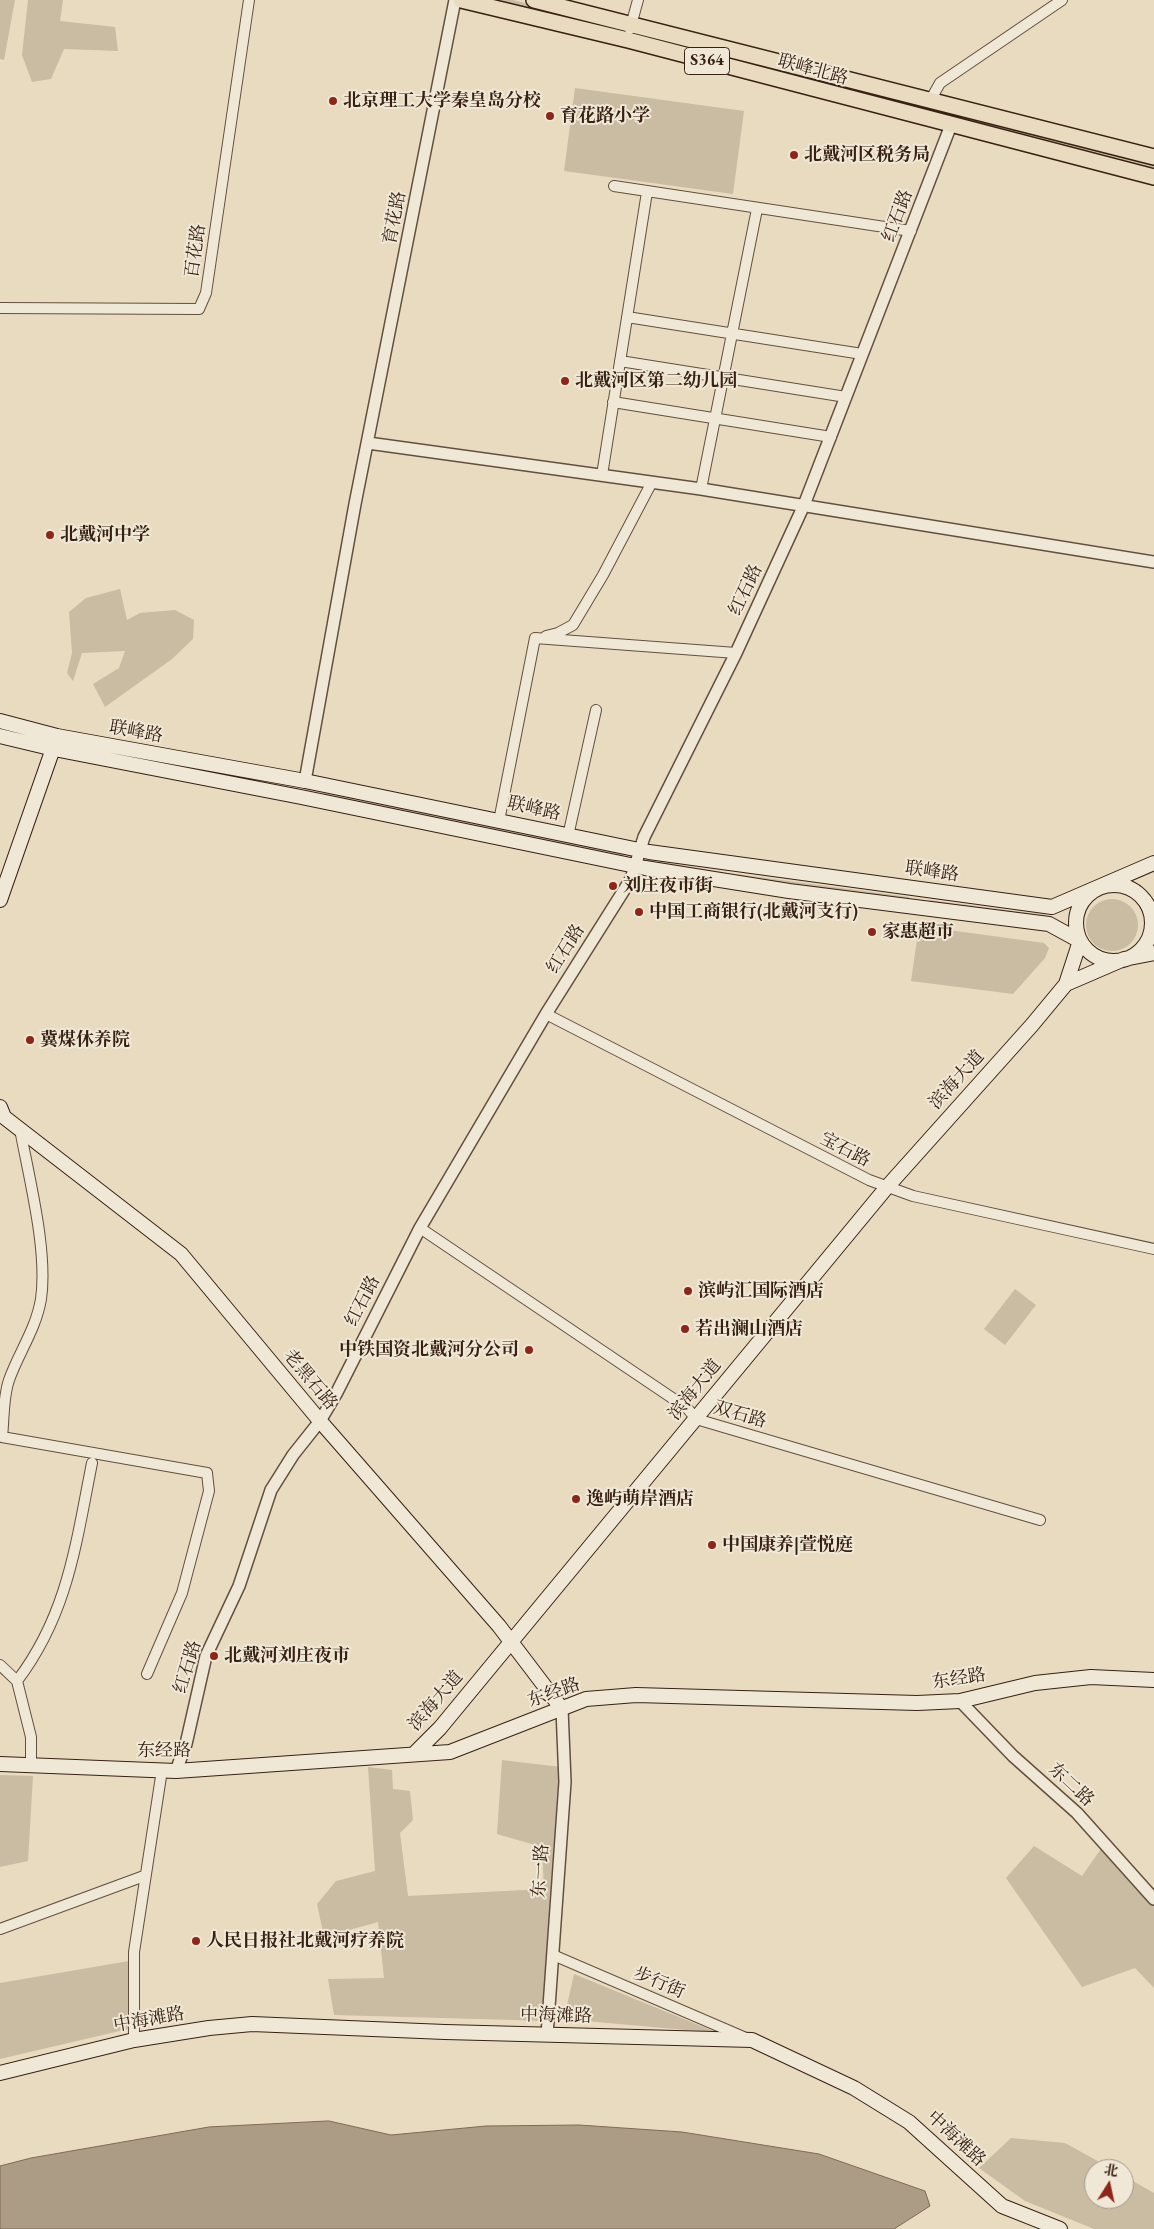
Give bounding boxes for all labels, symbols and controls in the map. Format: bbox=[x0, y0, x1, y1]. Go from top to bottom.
road number: S364 bbox=[684, 48, 730, 74]
street label: 联峰北路 bbox=[775, 50, 851, 90]
place label: 北京理工大学秦皇岛分校 bbox=[343, 90, 541, 112]
marker: 北京理工大学秦皇岛分校 bbox=[327, 95, 339, 107]
place label: 育花路小学 bbox=[560, 105, 650, 127]
marker: 育花路小学 bbox=[544, 110, 556, 122]
place label: 北戴河区税务局 bbox=[804, 144, 930, 166]
marker: 北戴河区税务局 bbox=[788, 149, 800, 161]
street label: 红石路 bbox=[878, 187, 918, 245]
street label: 育花路 bbox=[379, 189, 411, 247]
street label: 百花路 bbox=[182, 223, 210, 279]
place label: 北戴河区第二幼儿园 bbox=[575, 370, 737, 392]
marker: 北戴河区第二幼儿园 bbox=[559, 375, 571, 387]
place label: 北戴河中学 bbox=[60, 524, 150, 546]
marker: 北戴河中学 bbox=[44, 529, 56, 541]
street label: 红石路 bbox=[725, 561, 767, 619]
street label: 联峰路 bbox=[108, 717, 164, 747]
street label: 联峰路 bbox=[505, 792, 563, 826]
street label: 联峰路 bbox=[904, 858, 960, 886]
place label: 刘庄夜市街 bbox=[623, 875, 713, 897]
marker: 刘庄夜市街 bbox=[607, 880, 619, 892]
place label: 中国工商银行(北戴河支行) bbox=[649, 901, 858, 923]
marker: 中国工商银行(北戴河支行) bbox=[633, 906, 645, 918]
street label: 红石路 bbox=[543, 920, 589, 978]
place label: 家惠超市 bbox=[882, 921, 954, 943]
marker: 家惠超市 bbox=[866, 926, 878, 938]
place label: 冀煤休养院 bbox=[40, 1029, 130, 1051]
marker: 冀煤休养院 bbox=[24, 1034, 36, 1046]
street label: 滨海大道 bbox=[925, 1046, 989, 1114]
street label: 宝石路 bbox=[816, 1128, 874, 1172]
street label: 红石路 bbox=[341, 1272, 385, 1330]
place label: 滨屿汇国际酒店 bbox=[698, 1280, 824, 1302]
marker: 滨屿汇国际酒店 bbox=[682, 1285, 694, 1297]
place label: 若出澜山酒店 bbox=[695, 1318, 803, 1340]
marker: 若出澜山酒店 bbox=[679, 1323, 691, 1335]
place label: 中铁国资北戴河分公司 bbox=[339, 1339, 519, 1361]
marker: 中铁国资北戴河分公司 bbox=[523, 1344, 535, 1356]
street label: 老黑石路 bbox=[279, 1345, 341, 1415]
street label: 滨海大道 bbox=[664, 1355, 726, 1425]
street label: 双石路 bbox=[711, 1397, 769, 1433]
place label: 逸屿萌岸酒店 bbox=[586, 1488, 694, 1510]
marker: 逸屿萌岸酒店 bbox=[570, 1493, 582, 1505]
place label: 中国康养|萱悦庭 bbox=[722, 1534, 853, 1556]
marker: 中国康养|萱悦庭 bbox=[706, 1539, 718, 1551]
street label: 红石路 bbox=[170, 1638, 206, 1696]
place label: 北戴河刘庄夜市 bbox=[224, 1645, 350, 1667]
marker: 北戴河刘庄夜市 bbox=[208, 1650, 220, 1662]
street label: 东经路 bbox=[931, 1664, 987, 1694]
street label: 滨海大道 bbox=[404, 1667, 468, 1735]
street label: 东经路 bbox=[525, 1674, 583, 1712]
street label: 东经路 bbox=[137, 1740, 191, 1762]
street label: 东二路 bbox=[1044, 1759, 1098, 1811]
street label: 东一路 bbox=[528, 1843, 554, 1899]
place label: 人民日报社北戴河疗养院 bbox=[206, 1930, 404, 1952]
marker: 人民日报社北戴河疗养院 bbox=[190, 1935, 202, 1947]
street label: 步行街 bbox=[630, 1963, 688, 2003]
street label: 中海滩路 bbox=[112, 2003, 186, 2037]
street label: 中海滩路 bbox=[520, 2005, 592, 2027]
street label: 中海滩路 bbox=[922, 2107, 990, 2171]
north arrow bbox=[1084, 2159, 1134, 2209]
text: 北 bbox=[1103, 2160, 1120, 2180]

